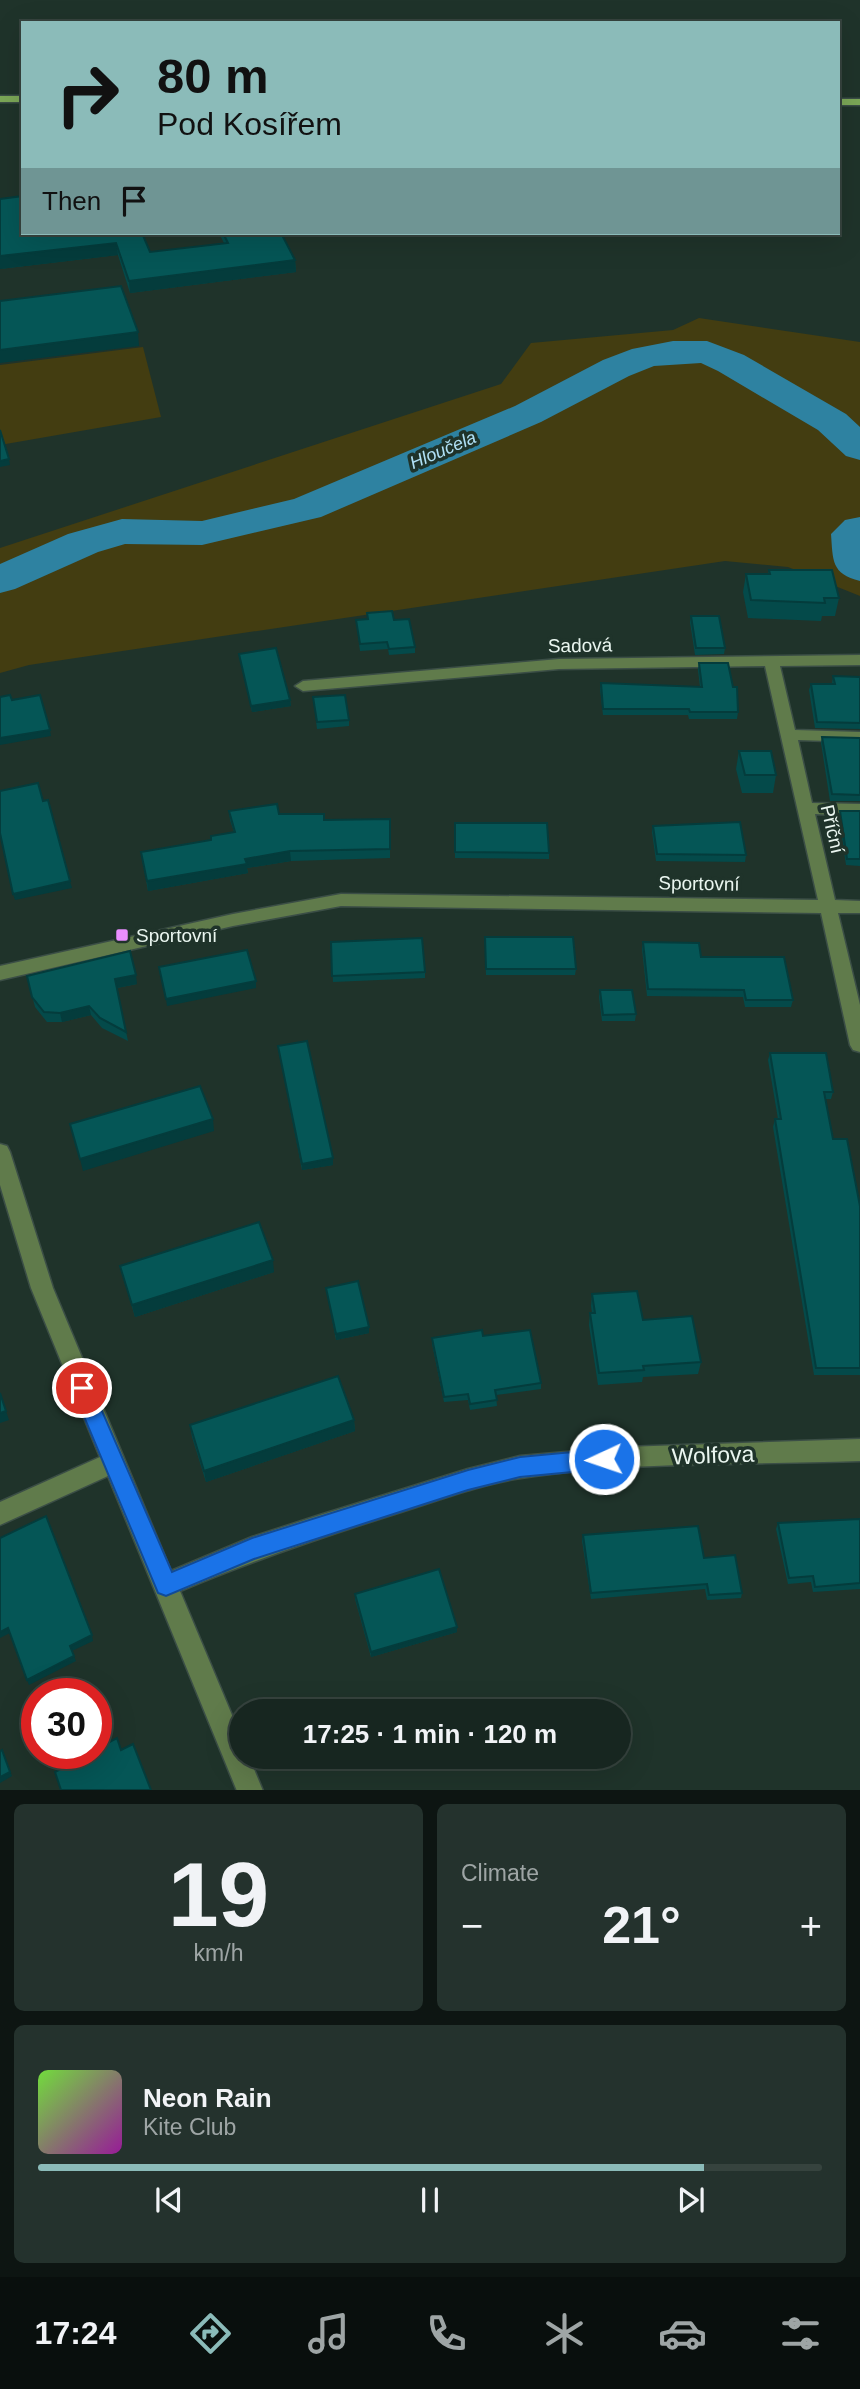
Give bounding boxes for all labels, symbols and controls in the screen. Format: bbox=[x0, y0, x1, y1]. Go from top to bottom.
icon: right bbox=[42, 49, 133, 140]
text: 80 m bbox=[157, 49, 269, 103]
text: Pod Kosířem bbox=[157, 106, 342, 142]
icon: arrive bbox=[115, 182, 153, 220]
text: Then bbox=[42, 186, 101, 216]
water label: Hloučela bbox=[407, 427, 479, 473]
street label: Sadová bbox=[548, 634, 613, 657]
street label: Příční bbox=[817, 803, 848, 856]
street label: Sportovní bbox=[658, 872, 741, 895]
place label: Sportovní bbox=[136, 925, 218, 946]
marker: Sportovní bbox=[114, 927, 130, 943]
pin bbox=[52, 1358, 112, 1418]
icon: arrive bbox=[63, 1369, 101, 1407]
position arrow bbox=[567, 1422, 641, 1496]
street label: Wolfova bbox=[671, 1441, 755, 1469]
speed limit sign: 30 bbox=[21, 1678, 112, 1769]
text: 17:25 · 1 min · 120 m bbox=[303, 1719, 557, 1749]
text: 19 bbox=[168, 1844, 269, 1945]
text: Climate bbox=[461, 1860, 539, 1886]
text: 21° bbox=[602, 1896, 681, 1954]
text: − bbox=[461, 1905, 483, 1947]
text: + bbox=[800, 1905, 822, 1947]
text: km/h bbox=[194, 1940, 243, 1966]
text: Neon Rain bbox=[143, 2083, 272, 2113]
text: Kite Club bbox=[143, 2114, 236, 2140]
icon: previous bbox=[150, 2181, 188, 2219]
icon: pause bbox=[411, 2181, 449, 2219]
icon: next bbox=[672, 2181, 710, 2219]
icon: directions bbox=[186, 2309, 235, 2358]
icon: music bbox=[304, 2309, 353, 2358]
icon: phone bbox=[422, 2309, 471, 2358]
icon: climate bbox=[540, 2309, 589, 2358]
icon: car bbox=[658, 2309, 707, 2358]
icon: filters bbox=[776, 2309, 825, 2358]
text: 17:24 bbox=[35, 2315, 116, 2351]

